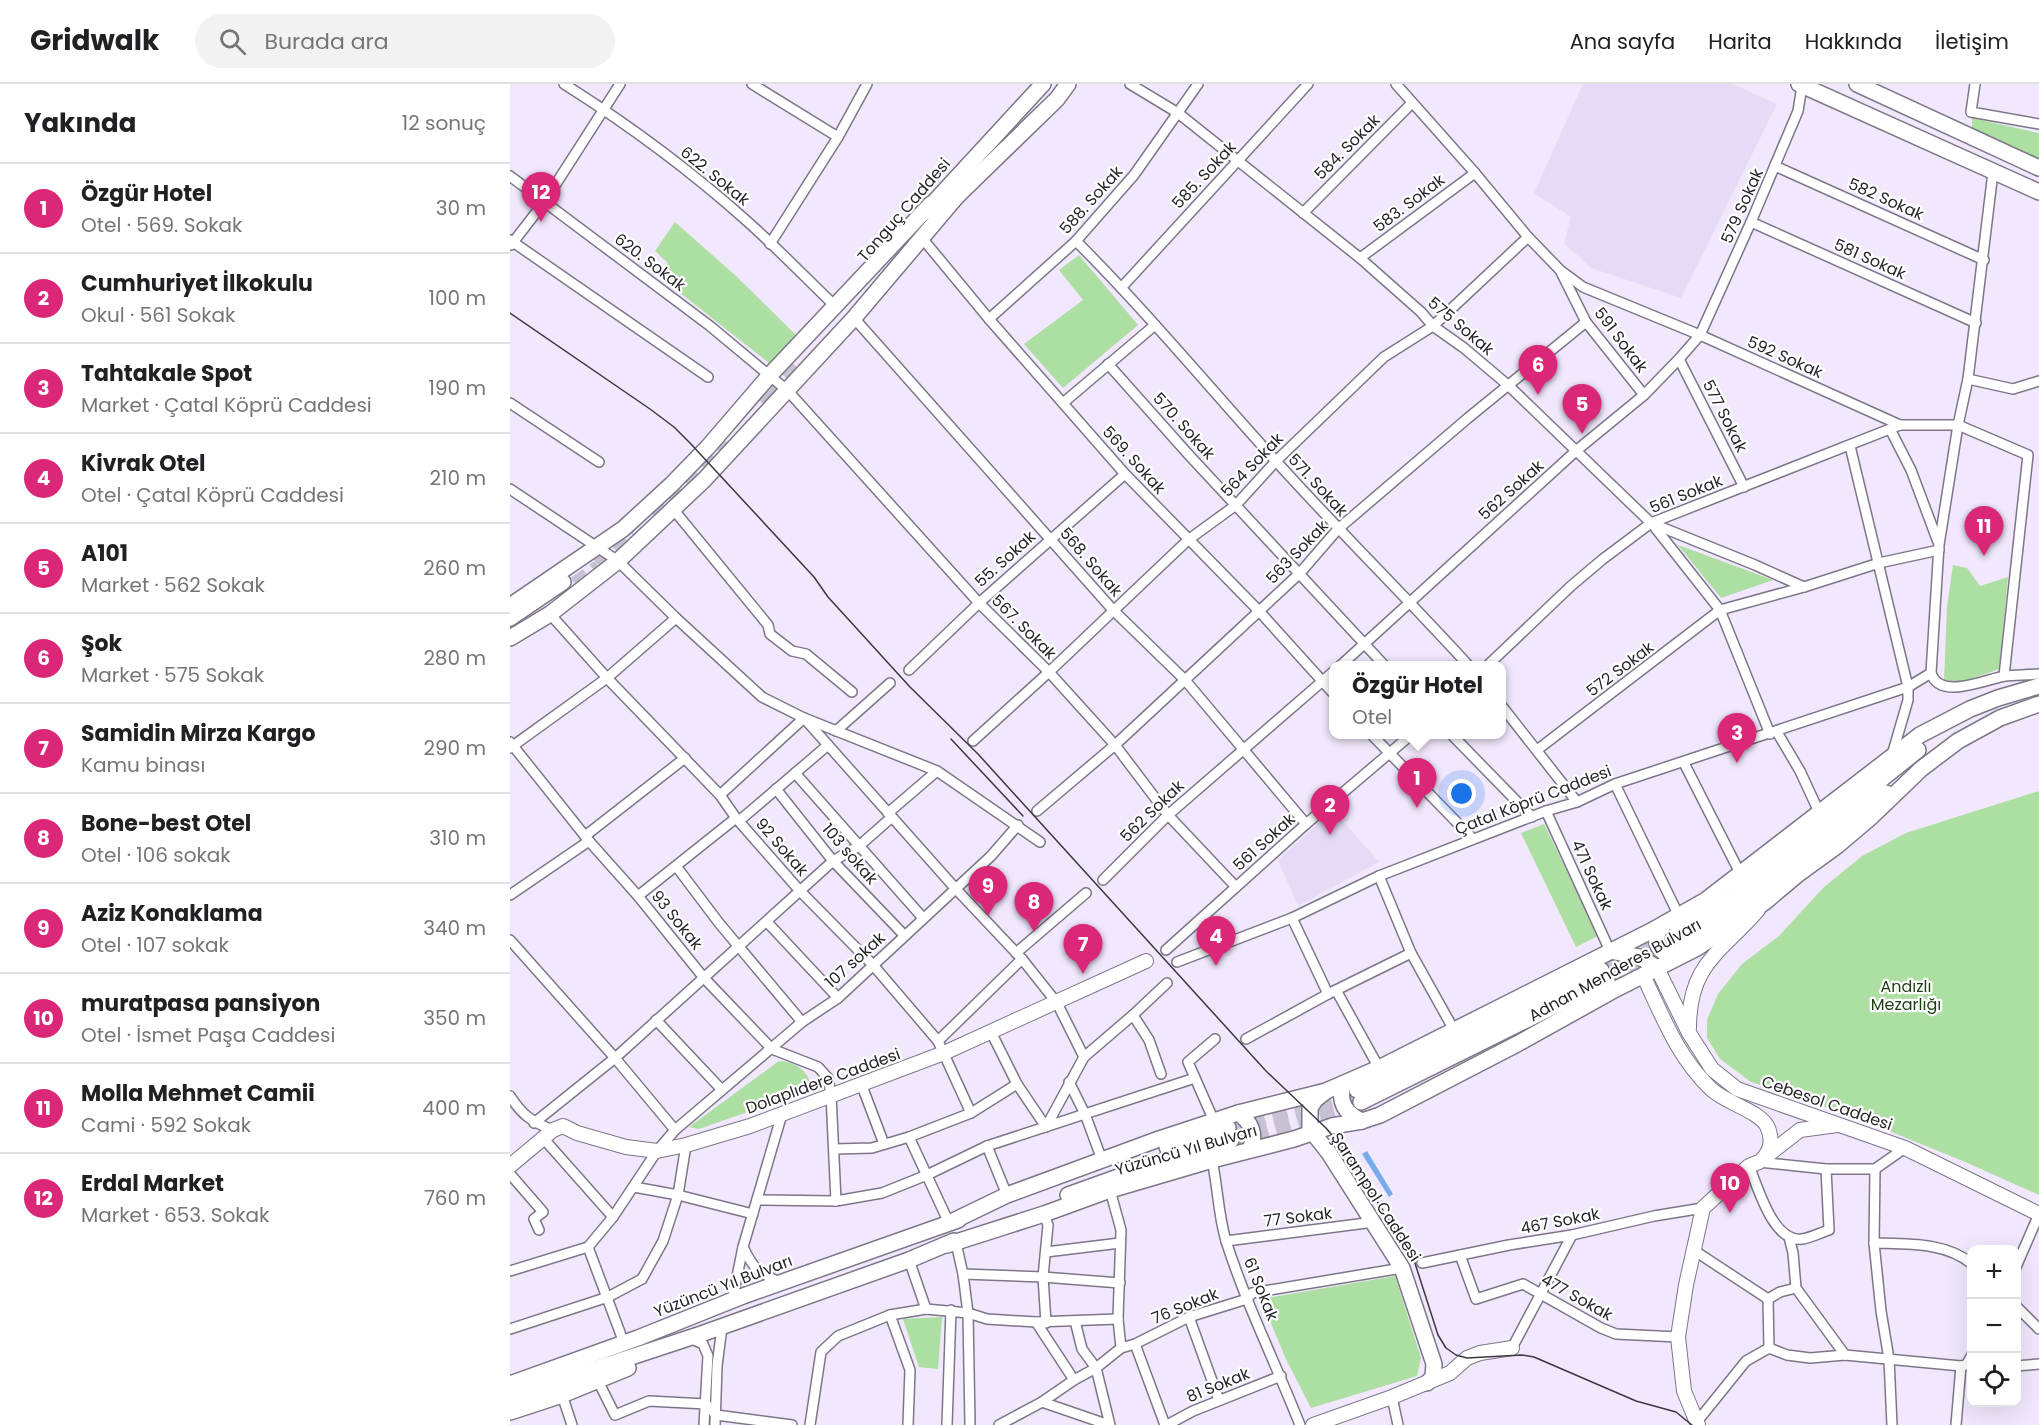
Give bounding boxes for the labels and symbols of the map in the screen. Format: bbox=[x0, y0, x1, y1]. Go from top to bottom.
street label: 584. Sokak bbox=[1309, 108, 1386, 185]
street label: 585. Sokak bbox=[1167, 136, 1242, 214]
street label: 622. Sokak bbox=[675, 141, 755, 212]
street label: Tonguç Caddesi bbox=[852, 153, 956, 267]
street label: 588. Sokak bbox=[1054, 160, 1128, 239]
street label: 579 Sokak bbox=[1715, 164, 1769, 247]
street label: 583. Sokak bbox=[1368, 168, 1450, 238]
pin: 12 bbox=[522, 172, 561, 222]
street label: 582 Sokak bbox=[1845, 172, 1928, 226]
street label: 620. Sokak bbox=[610, 228, 691, 297]
street label: 581 Sokak bbox=[1830, 233, 1910, 285]
street label: 575 Sokak bbox=[1423, 291, 1500, 361]
street label: 591 Sokak bbox=[1589, 303, 1654, 378]
street label: 592 Sokak bbox=[1744, 330, 1827, 384]
pin: 6 bbox=[1518, 346, 1558, 395]
street label: 577 Sokak bbox=[1697, 376, 1753, 457]
pin: 5 bbox=[1562, 384, 1602, 434]
street label: 570. Sokak bbox=[1148, 387, 1221, 465]
street label: 569. Sokak bbox=[1097, 421, 1171, 500]
street label: 564 Sokak bbox=[1215, 427, 1289, 502]
street label: 571. Sokak bbox=[1283, 448, 1354, 522]
street label: 562 Sokak bbox=[1473, 454, 1549, 526]
street label: 561 Sokak bbox=[1646, 469, 1726, 519]
pin: 11 bbox=[1964, 506, 2004, 556]
street label: 563 Sokak bbox=[1261, 514, 1334, 589]
street label: 568. Sokak bbox=[1054, 522, 1128, 602]
street label: 55. Sokak bbox=[970, 525, 1041, 593]
street label: 567. Sokak bbox=[986, 589, 1062, 665]
street label: 572 Sokak bbox=[1581, 636, 1659, 702]
pin: 3 bbox=[1718, 714, 1756, 763]
pin: 1 bbox=[1398, 758, 1436, 808]
street label: Çatal Köprü Caddesi bbox=[1451, 759, 1615, 841]
street label: 562 Sokak bbox=[1115, 774, 1190, 847]
your location bbox=[1447, 779, 1476, 808]
pin: 2 bbox=[1310, 786, 1350, 835]
street label: 561 Sokak bbox=[1228, 807, 1301, 876]
street label: 92 Sokak bbox=[750, 813, 814, 882]
street label: 103 sokak bbox=[817, 818, 884, 890]
street label: 471 Sokak bbox=[1566, 836, 1619, 915]
pin: 9 bbox=[968, 866, 1008, 916]
pin: 8 bbox=[1014, 882, 1054, 932]
street label: 93 Sokak bbox=[646, 885, 709, 955]
street label: Adnan Menderes Bulvarı bbox=[1525, 913, 1705, 1027]
pin: 4 bbox=[1196, 916, 1236, 966]
pin: 7 bbox=[1064, 924, 1102, 974]
street label: 107 sokak bbox=[820, 926, 891, 993]
park label: Andızlı Mezarlığı bbox=[1871, 975, 1941, 1016]
street label: Dolaplıdere Caddesi bbox=[743, 1042, 903, 1120]
street label: Cebesol Caddesi bbox=[1759, 1070, 1895, 1136]
street label: Yüzüncü Yıl Bulvarı bbox=[1112, 1119, 1260, 1181]
street label: Şarampol Caddesi bbox=[1326, 1128, 1426, 1266]
pin: 10 bbox=[1710, 1164, 1750, 1213]
street label: 77 Sokak bbox=[1263, 1201, 1334, 1233]
street label: 467 Sokak bbox=[1518, 1202, 1602, 1240]
street label: Yüzüncü Yıl Bulvarı bbox=[650, 1249, 796, 1323]
street label: 61 Sokak bbox=[1238, 1254, 1284, 1325]
street label: 477 Sokak bbox=[1537, 1268, 1618, 1327]
street label: 76 Sokak bbox=[1148, 1282, 1223, 1330]
street label: 81 Sokak bbox=[1183, 1362, 1254, 1408]

